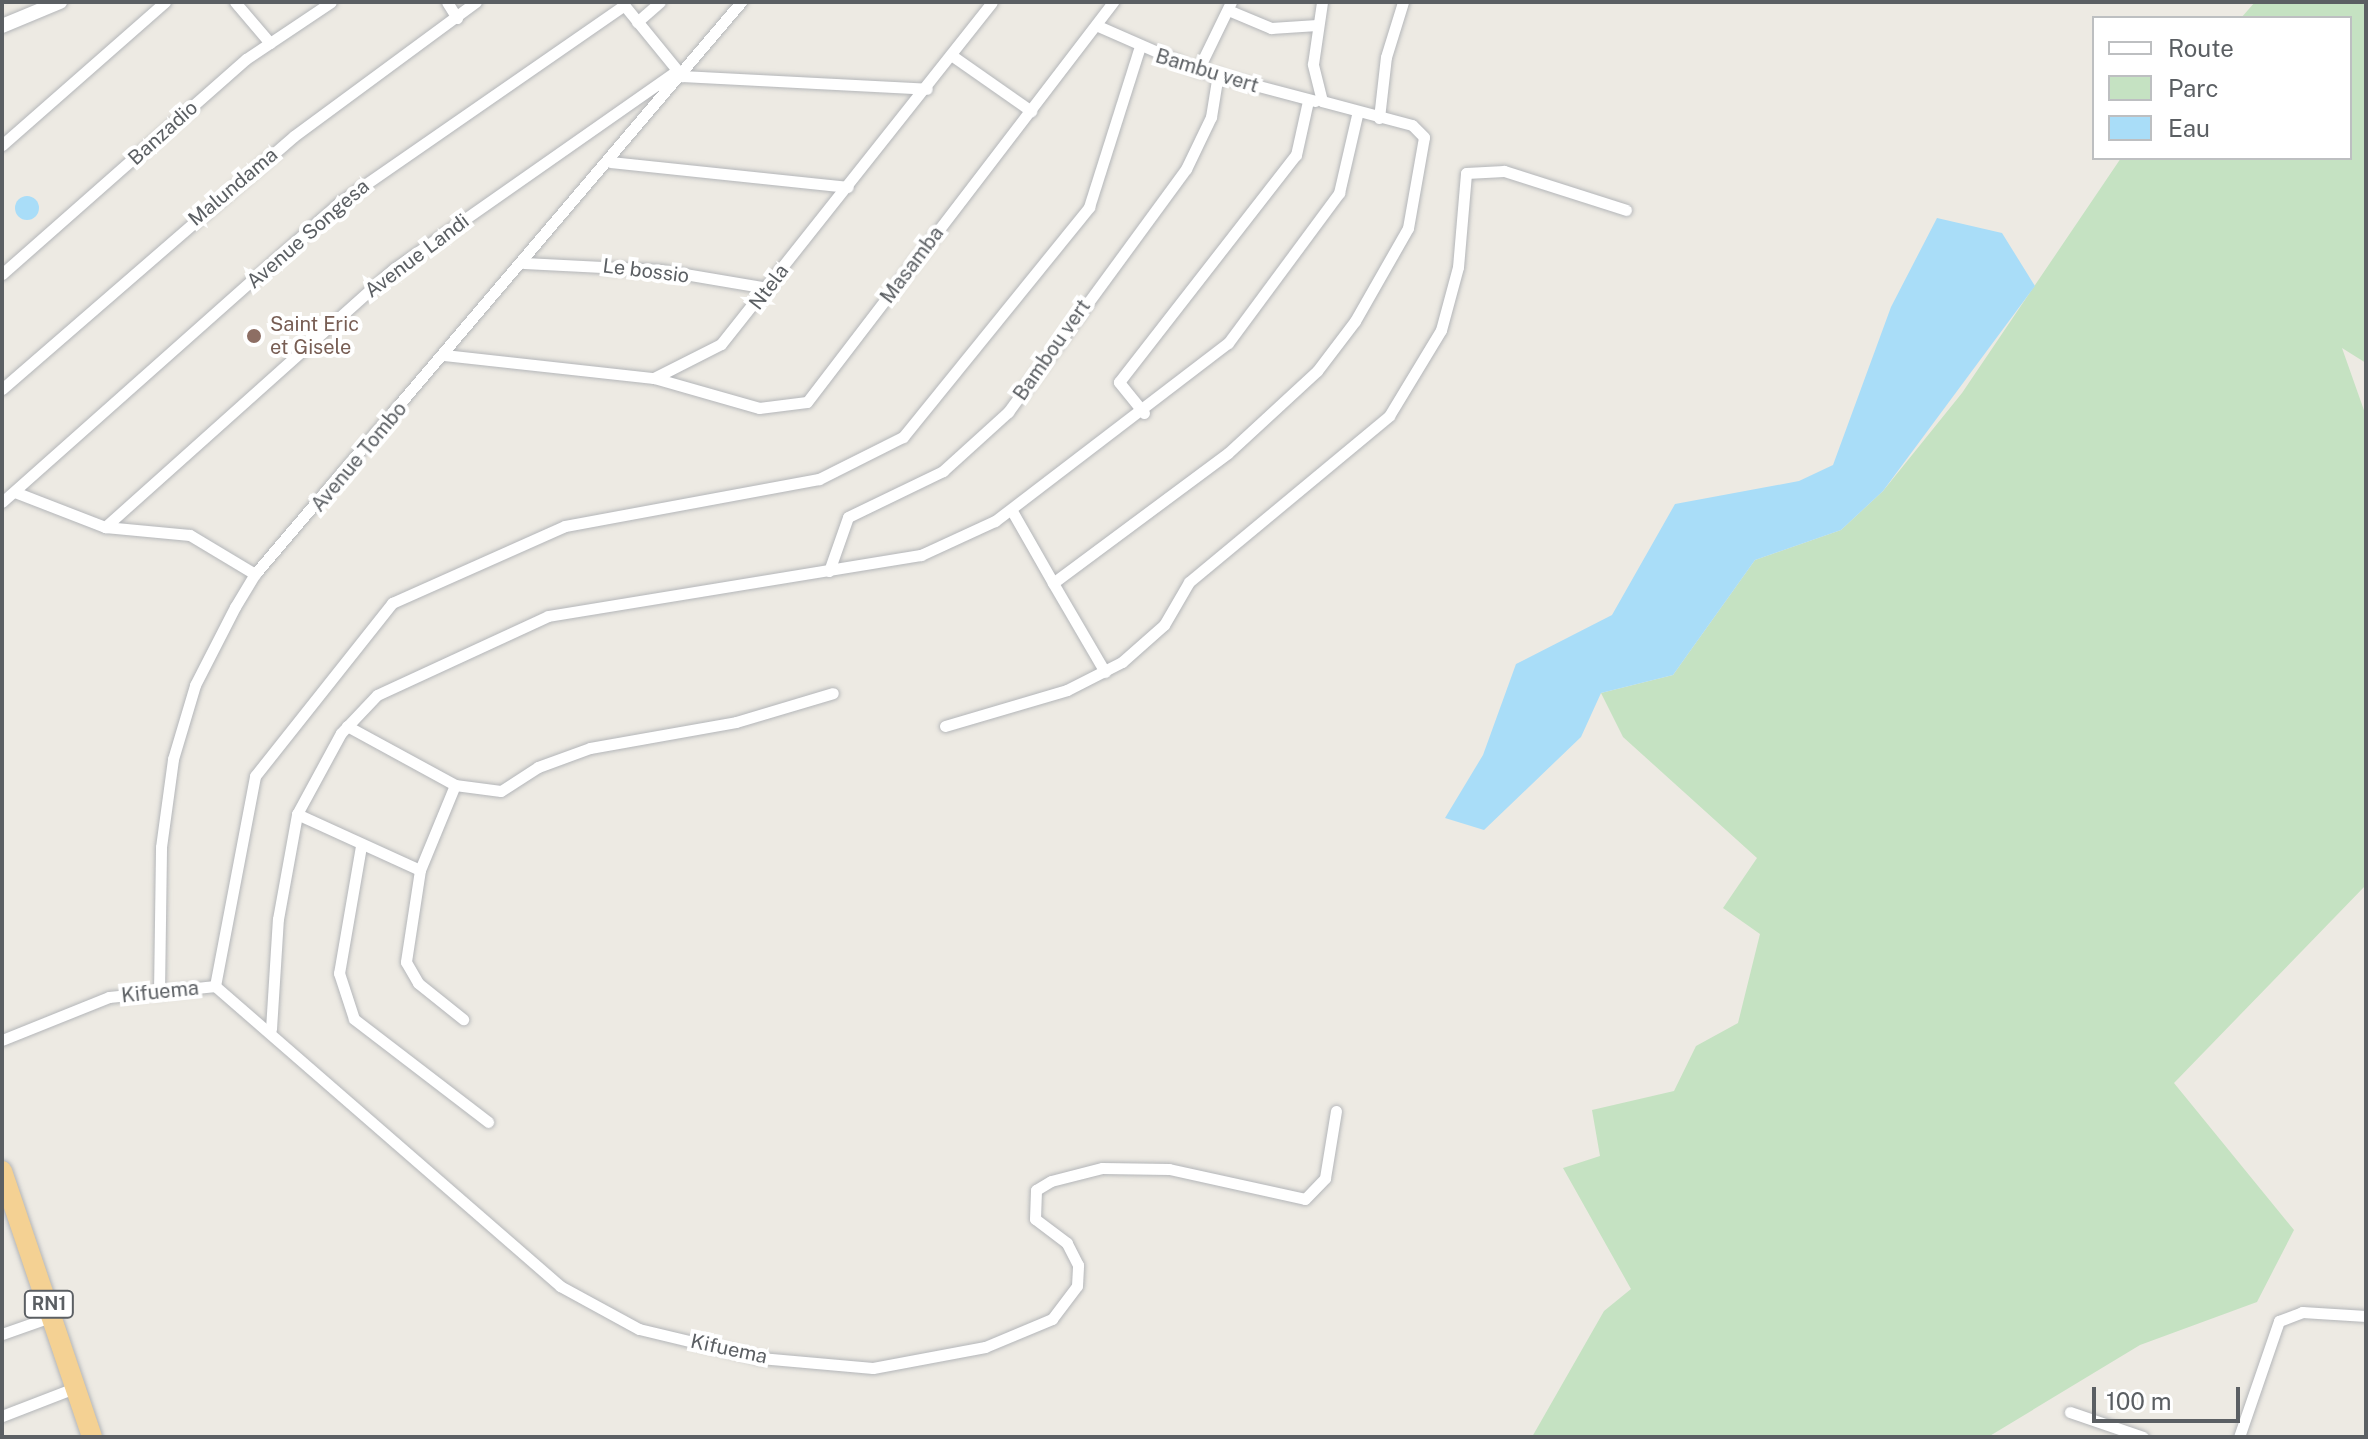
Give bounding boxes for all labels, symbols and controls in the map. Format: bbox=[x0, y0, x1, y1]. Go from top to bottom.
legend bbox=[2092, 16, 2352, 160]
text: Route bbox=[2168, 34, 2234, 62]
street label: Bambu vert bbox=[1152, 44, 1262, 98]
text: Parc bbox=[2168, 74, 2219, 102]
street label: Banzadio bbox=[123, 96, 203, 170]
text: Eau bbox=[2168, 114, 2210, 142]
street label: Malundama bbox=[184, 143, 282, 231]
street label: Avenue Songesa bbox=[242, 174, 374, 294]
street label: Avenue Landi bbox=[360, 209, 474, 303]
street label: Masamba bbox=[875, 222, 949, 308]
street label: Le bossio bbox=[601, 254, 691, 288]
street label: Ntela bbox=[744, 259, 794, 315]
street label: Bambou vert bbox=[1008, 295, 1096, 405]
place label: Saint Eric et Gisele bbox=[270, 312, 359, 359]
marker: Saint Eric et Gisele bbox=[245, 327, 263, 345]
street label: Avenue Tombo bbox=[306, 397, 412, 517]
street label: Kifuema bbox=[120, 976, 200, 1008]
road number: RN1 bbox=[23, 1290, 75, 1318]
street label: Kifuema bbox=[688, 1329, 770, 1369]
scale bar bbox=[2096, 1371, 2244, 1421]
text: 100 m bbox=[2106, 1387, 2172, 1415]

